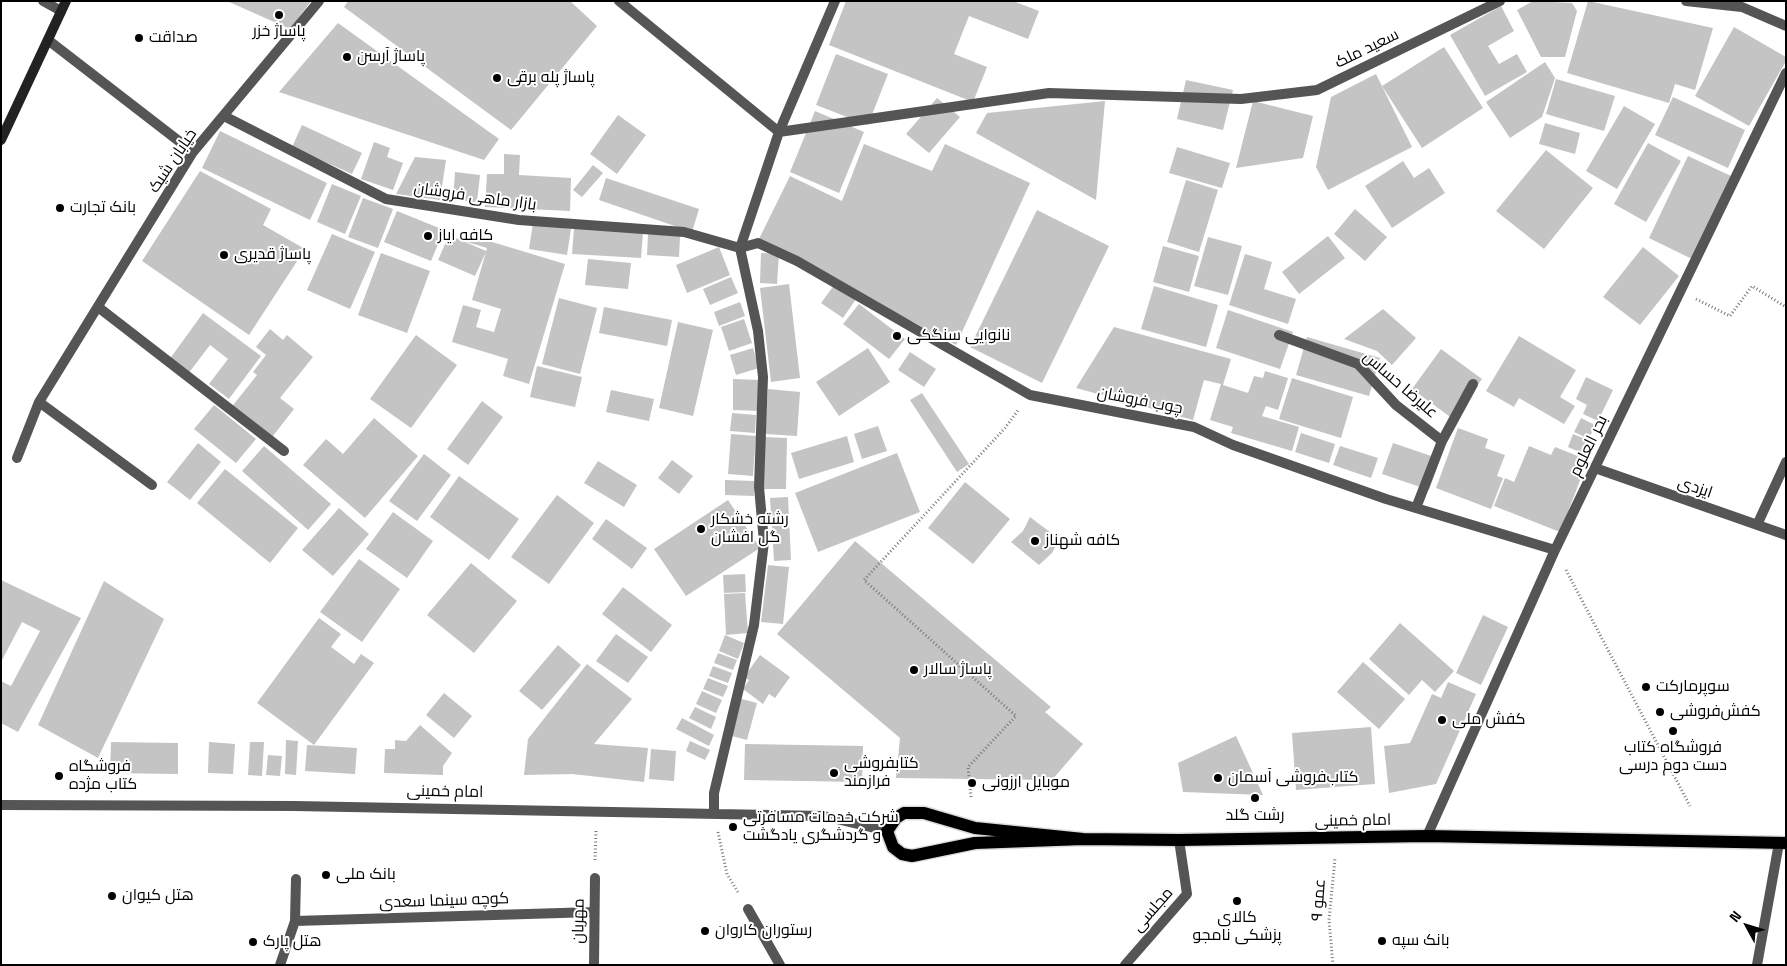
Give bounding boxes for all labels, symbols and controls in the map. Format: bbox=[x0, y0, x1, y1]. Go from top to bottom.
marker: پاساژ خزر bbox=[273, 9, 285, 21]
place label: پاساژ خزر bbox=[252, 22, 306, 42]
street label: سعید ملک bbox=[1332, 25, 1402, 73]
place label: صداقت bbox=[149, 28, 198, 48]
marker: صداقت bbox=[133, 32, 145, 44]
place label: پاساژ آرسن bbox=[357, 47, 425, 67]
marker: پاساژ آرسن bbox=[341, 51, 353, 63]
place label: پاساژ پله برقی bbox=[507, 68, 595, 88]
marker: پاساژ پله برقی bbox=[491, 72, 503, 84]
street label: خیابان شیک bbox=[145, 125, 201, 197]
street label: بازار ماهی فروشان bbox=[412, 179, 538, 215]
place label: بانک تجارت bbox=[70, 198, 136, 218]
marker: بانک تجارت bbox=[54, 202, 66, 214]
place label: کافه ایاز bbox=[438, 226, 493, 246]
marker: کافه ایاز bbox=[422, 230, 434, 242]
place label: پاساژ قدیری bbox=[234, 245, 311, 265]
marker: پاساژ قدیری bbox=[218, 249, 230, 261]
place label: نانوایی سنگکی bbox=[907, 326, 1010, 346]
marker: نانوایی سنگکی bbox=[891, 330, 903, 342]
street label: علیرضا حساس bbox=[1359, 347, 1441, 423]
street label: چوب فروشان bbox=[1096, 383, 1184, 419]
street label: بحر العلوم bbox=[1566, 412, 1612, 480]
street label: ایزدی bbox=[1675, 473, 1715, 503]
place label: رشته خشکار گل افشان bbox=[711, 510, 789, 548]
marker: رشته خشکار گل افشان bbox=[695, 523, 707, 535]
place label: کافه شهناز bbox=[1045, 531, 1120, 551]
marker: کافه شهناز bbox=[1029, 535, 1041, 547]
place label: پاساژ سالار bbox=[924, 660, 992, 680]
marker: پاساژ سالار bbox=[908, 664, 920, 676]
place label: سوپرمارکت bbox=[1656, 677, 1730, 697]
marker: سوپرمارکت bbox=[1640, 681, 1652, 693]
place label: کفش‌فروشی bbox=[1670, 702, 1761, 722]
marker: کفش‌فروشی bbox=[1654, 706, 1666, 718]
place label: کفش ملی bbox=[1452, 710, 1526, 730]
marker: کفش ملی bbox=[1436, 714, 1448, 726]
marker: فروشگاه کتاب دست دوم درسی bbox=[1667, 725, 1679, 737]
place label: فروشگاه کتاب دست دوم درسی bbox=[1619, 738, 1727, 776]
place label: کتابفروشی فرازمند bbox=[844, 754, 919, 792]
place label: فروشگاه کتاب مژده bbox=[69, 757, 137, 795]
marker: کتابفروشی فرازمند bbox=[828, 767, 840, 779]
place label: کتاب‌فروشی آسمان bbox=[1228, 768, 1358, 788]
marker: فروشگاه کتاب مژده bbox=[53, 770, 65, 782]
marker: کتاب‌فروشی آسمان bbox=[1212, 772, 1224, 784]
place label: موبایل ارزونی bbox=[982, 773, 1070, 793]
marker: موبایل ارزونی bbox=[966, 777, 978, 789]
street label: امام خمینی bbox=[407, 782, 483, 802]
marker: رشت گلد bbox=[1249, 792, 1261, 804]
place label: رشت گلد bbox=[1226, 806, 1284, 826]
place label: شرکت خدمات مسافرتی و گردشگری یادگشت bbox=[743, 808, 899, 846]
street label: امام خمینی bbox=[1315, 811, 1391, 831]
marker: شرکت خدمات مسافرتی و گردشگری یادگشت bbox=[727, 821, 739, 833]
place label: بانک ملی bbox=[336, 865, 396, 885]
marker: بانک ملی bbox=[320, 869, 332, 881]
street label: عمو ۹ bbox=[1308, 878, 1330, 922]
street label: مجلسی bbox=[1128, 884, 1178, 936]
place label: هتل کیوان bbox=[122, 886, 194, 906]
street label: کوچه سینما سعدی bbox=[379, 889, 509, 913]
marker: هتل کیوان bbox=[106, 890, 118, 902]
marker: کالای پزشکی نامجو bbox=[1231, 895, 1243, 907]
street label: مهربان bbox=[569, 898, 589, 944]
north arrow bbox=[1722, 901, 1772, 951]
text: N bbox=[1725, 907, 1745, 926]
place label: کالای پزشکی نامجو bbox=[1192, 908, 1282, 946]
place label: رستوران کاروان bbox=[715, 921, 812, 941]
marker: رستوران کاروان bbox=[699, 925, 711, 937]
place label: بانک سپه bbox=[1392, 931, 1450, 951]
place label: هتل پارک bbox=[263, 932, 321, 952]
marker: بانک سپه bbox=[1376, 935, 1388, 947]
marker: هتل پارک bbox=[247, 936, 259, 948]

